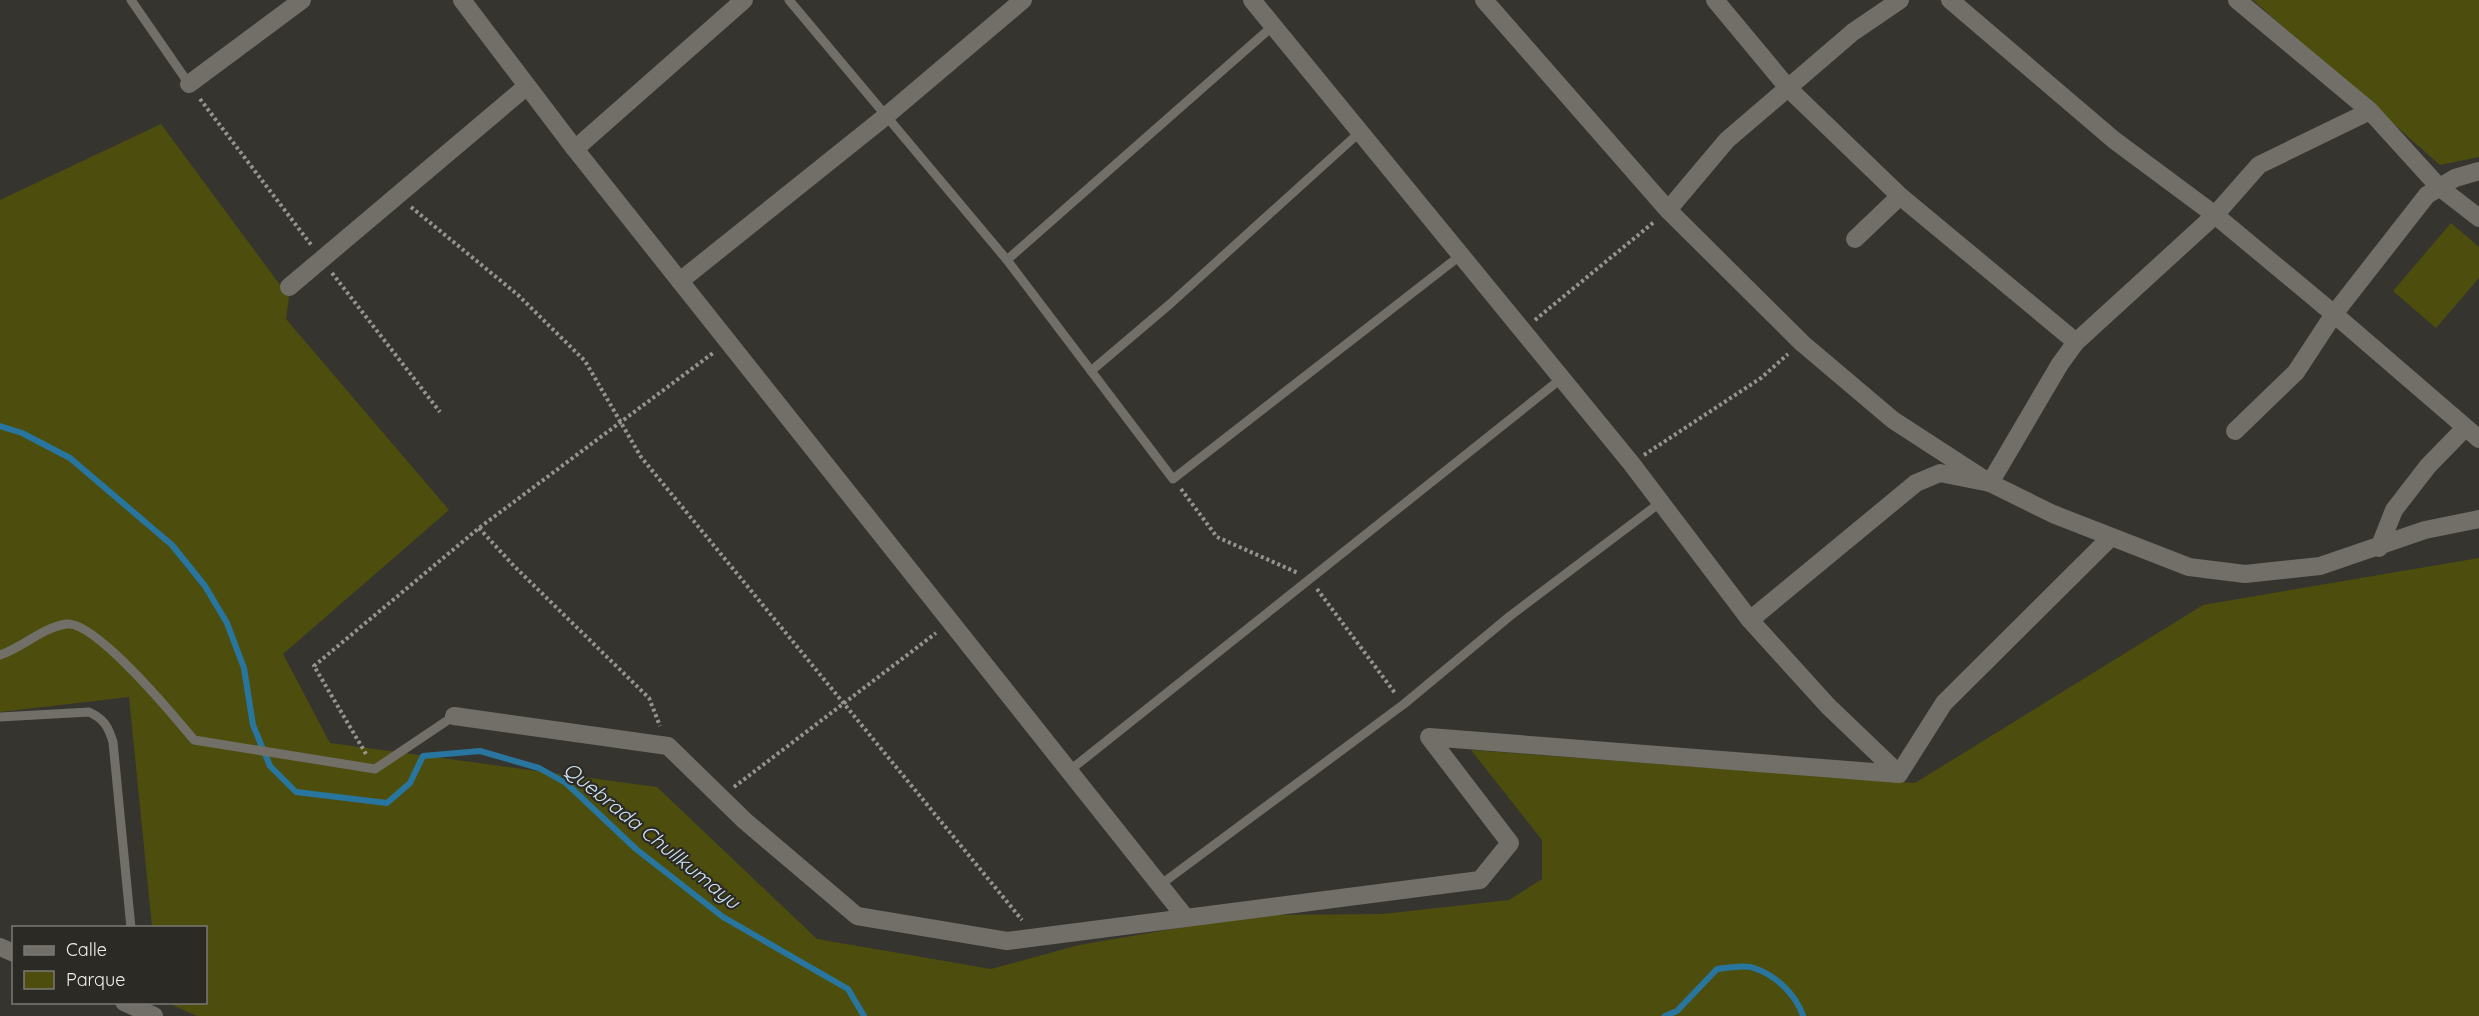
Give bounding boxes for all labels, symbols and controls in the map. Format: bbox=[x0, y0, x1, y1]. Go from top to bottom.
water label: Quebrada Chullkumayu bbox=[559, 756, 746, 915]
legend bbox=[12, 926, 207, 1004]
text: Calle bbox=[66, 938, 107, 961]
text: Parque bbox=[66, 968, 125, 991]

